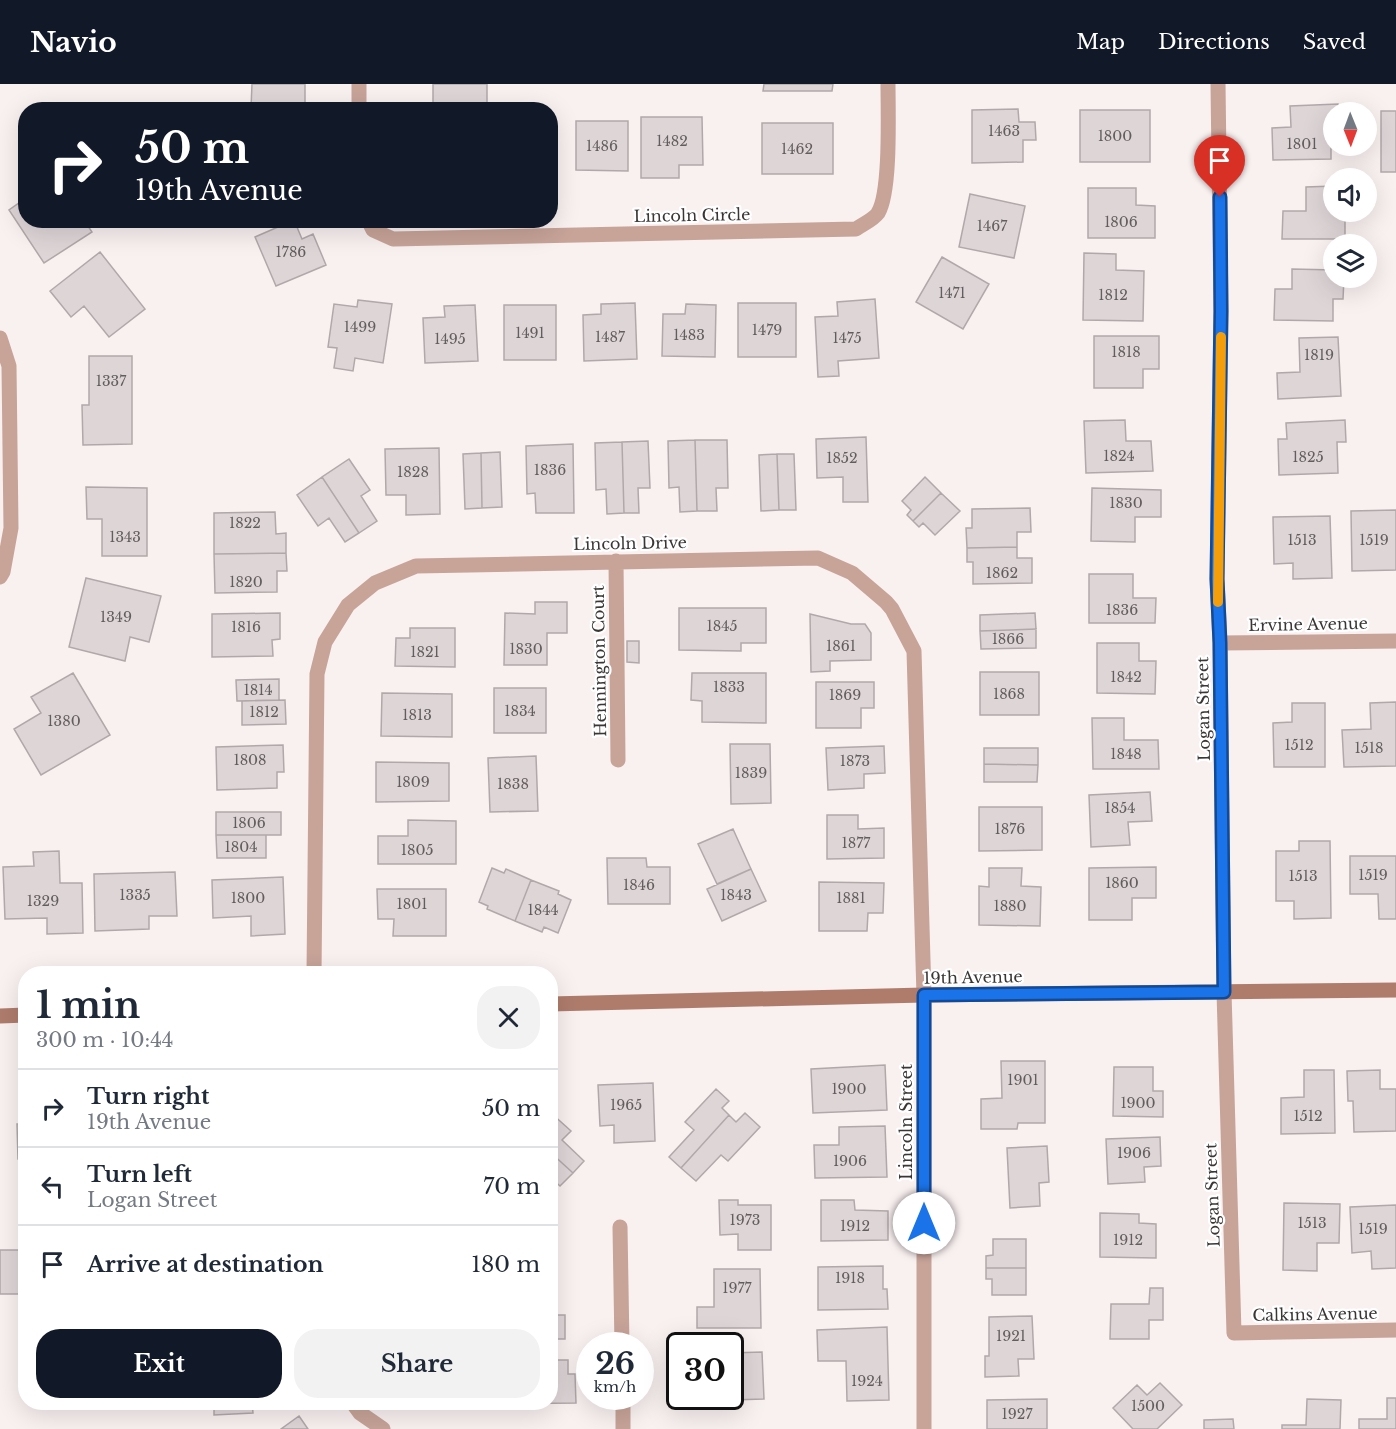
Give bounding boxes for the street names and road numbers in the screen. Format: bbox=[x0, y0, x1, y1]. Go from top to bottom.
street label: Lincoln Circle bbox=[634, 204, 750, 226]
street label: Lincoln Drive bbox=[573, 532, 687, 554]
street label: Hennington Court bbox=[588, 585, 610, 737]
street label: Ervine Avenue bbox=[1248, 613, 1368, 635]
street label: Logan Street bbox=[1192, 657, 1214, 761]
street label: 19th Avenue bbox=[923, 966, 1023, 988]
street label: Lincoln Street bbox=[896, 1064, 916, 1180]
street label: Logan Street bbox=[1200, 1143, 1224, 1247]
street label: Calkins Avenue bbox=[1252, 1303, 1378, 1325]

